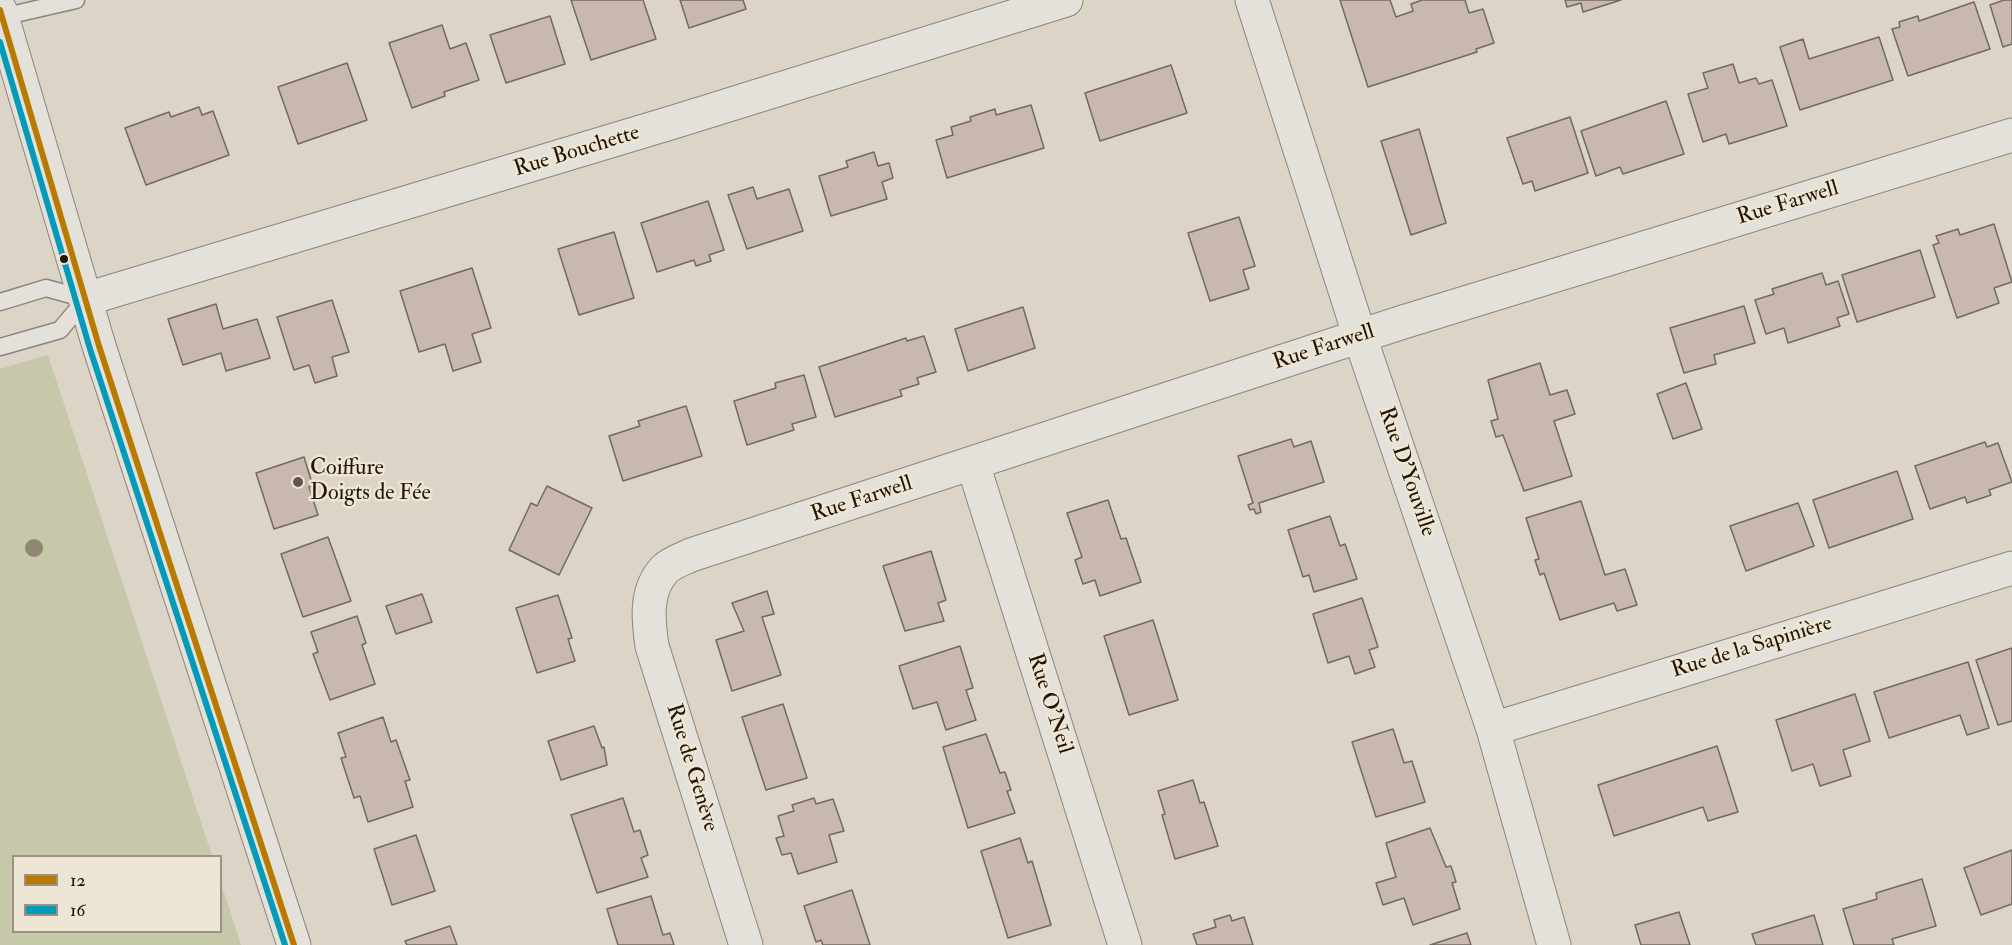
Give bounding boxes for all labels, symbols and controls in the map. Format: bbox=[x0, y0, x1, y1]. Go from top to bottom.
street label: Rue Bouchette bbox=[511, 120, 643, 184]
street label: Rue Farwell bbox=[1734, 176, 1842, 232]
unlabelled marker bbox=[58, 253, 70, 265]
street label: Rue Farwell bbox=[1270, 319, 1378, 377]
street label: Rue D'Youville bbox=[1372, 404, 1440, 540]
place label: Coiffure Doigts de Fée bbox=[310, 456, 431, 508]
street label: Rue Farwell bbox=[808, 471, 916, 529]
marker: Coiffure Doigts de Fée bbox=[291, 475, 305, 489]
street label: Rue de la Sapinière bbox=[1669, 611, 1835, 685]
street label: Rue O'Neil bbox=[1020, 650, 1078, 758]
street label: Rue de Genève bbox=[659, 701, 723, 835]
legend bbox=[12, 855, 222, 933]
text: 12 bbox=[70, 869, 86, 892]
text: 16 bbox=[70, 899, 85, 922]

